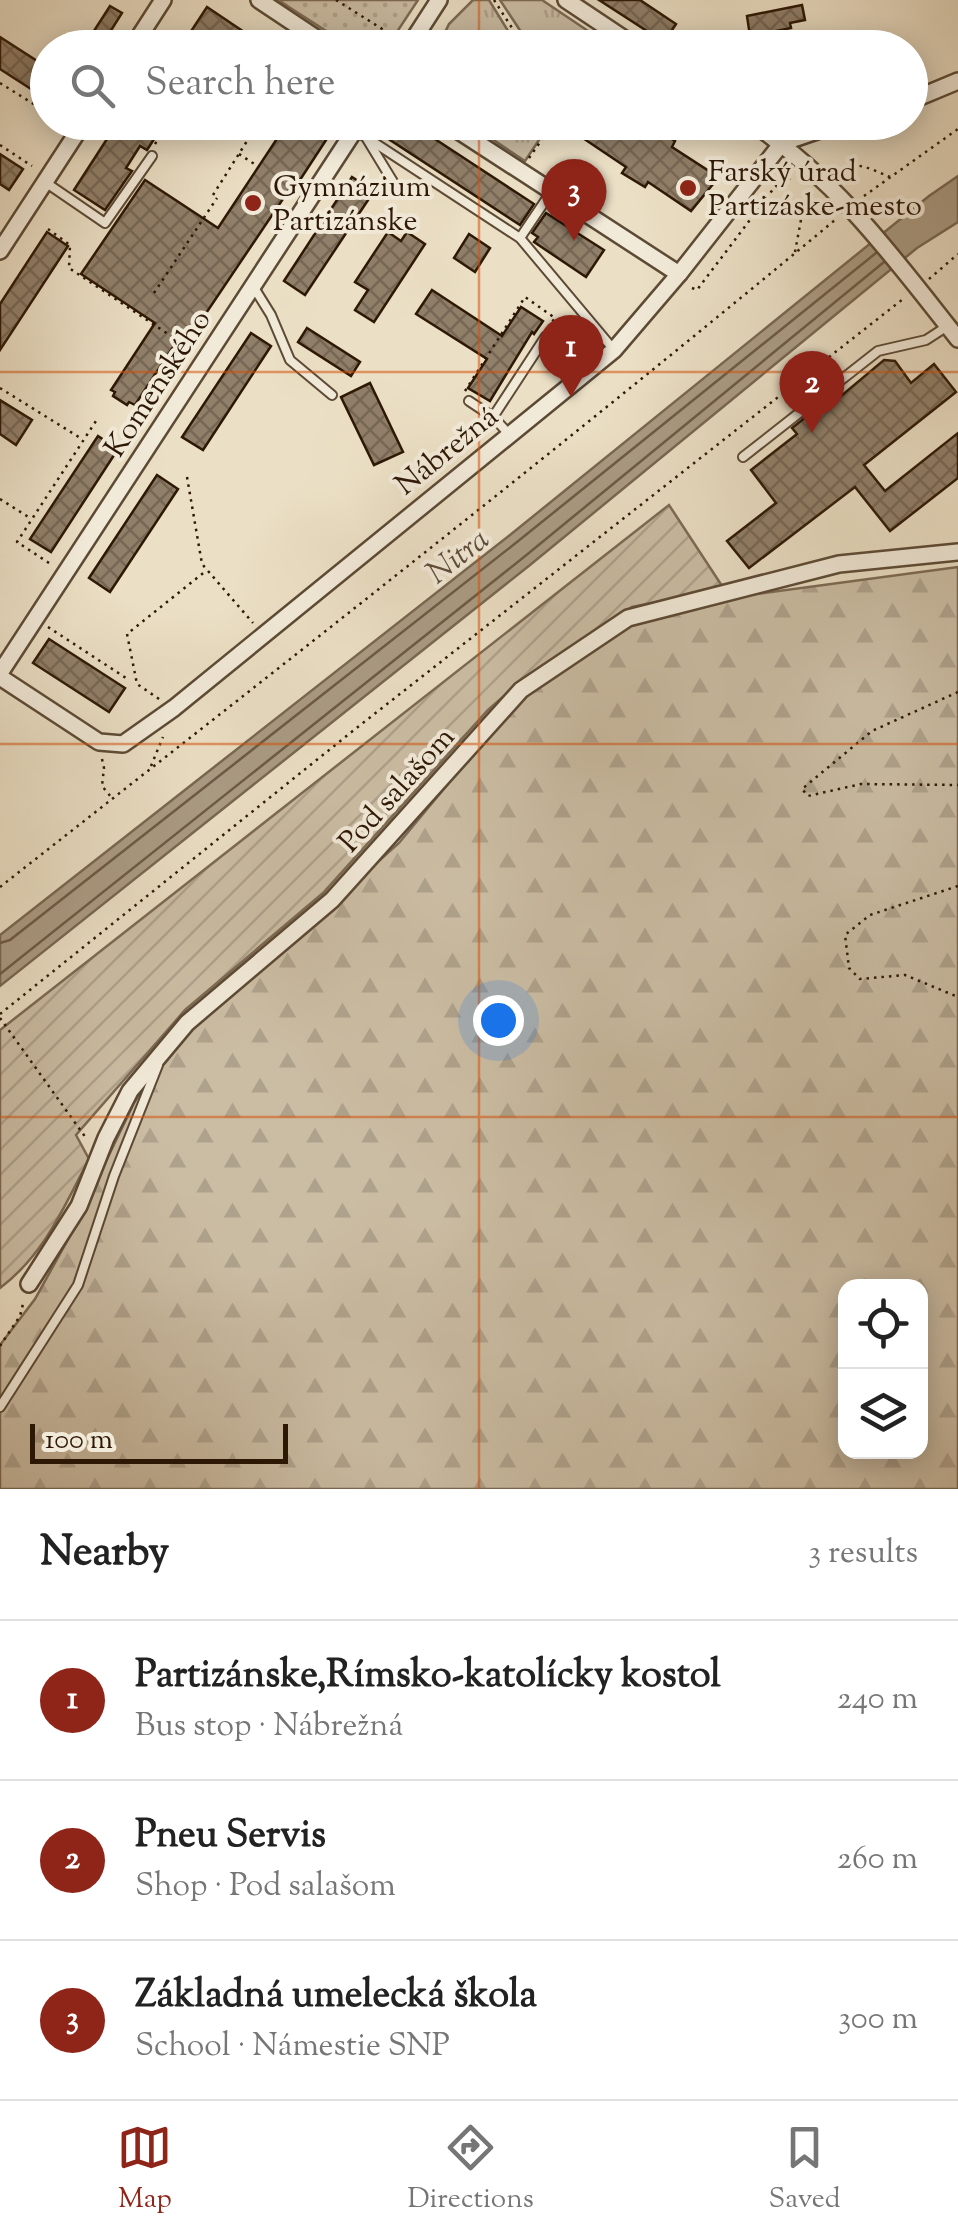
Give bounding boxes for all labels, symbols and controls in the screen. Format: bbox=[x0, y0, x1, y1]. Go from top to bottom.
search box bbox=[30, 30, 928, 140]
icon: search bbox=[65, 58, 120, 113]
text: Search here bbox=[145, 58, 336, 112]
place label: Farský úrad Partizáske-mesto bbox=[708, 152, 922, 229]
pin: 3 bbox=[542, 158, 606, 241]
place label: Gymnázium Partizánske bbox=[273, 167, 431, 244]
marker: Farský úrad Partizáske-mesto bbox=[677, 177, 699, 199]
marker: Gymnázium Partizánske bbox=[242, 192, 264, 214]
street label: Komenského bbox=[95, 302, 223, 467]
pin: 1 bbox=[538, 314, 604, 397]
pin: 2 bbox=[780, 350, 844, 433]
street label: Nábrežná bbox=[387, 397, 509, 507]
water label: Nitra bbox=[418, 518, 500, 597]
street label: Pod salašom bbox=[330, 718, 466, 863]
your location bbox=[473, 995, 524, 1046]
map controls bbox=[838, 1279, 928, 1459]
button: locate bbox=[838, 1279, 928, 1369]
button: layers bbox=[838, 1369, 928, 1459]
scale bar bbox=[30, 1419, 288, 1464]
text: 100 m bbox=[45, 1421, 113, 1461]
text: Nearby bbox=[40, 1524, 169, 1584]
text: 3 results bbox=[808, 1531, 918, 1577]
text: Partizánske,Rímsko-katolícky kostol bbox=[135, 1650, 721, 1704]
text: 1 bbox=[67, 1677, 78, 1723]
text: 240 m bbox=[837, 1677, 918, 1723]
text: Bus stop · Nábrežná bbox=[135, 1704, 403, 1750]
text: Pneu Servis bbox=[135, 1810, 326, 1864]
text: 2 bbox=[65, 1837, 80, 1883]
text: 260 m bbox=[837, 1837, 918, 1883]
text: Shop · Pod salašom bbox=[135, 1864, 396, 1910]
text: Základná umelecká škola bbox=[135, 1970, 537, 2024]
text: 3 bbox=[66, 1997, 79, 2043]
text: 300 m bbox=[838, 1997, 918, 2043]
text: School · Námestie SNP bbox=[135, 2024, 450, 2070]
tab: Map bbox=[117, 2120, 172, 2220]
tab: Directions bbox=[407, 2120, 534, 2220]
tab: Saved bbox=[769, 2120, 841, 2220]

